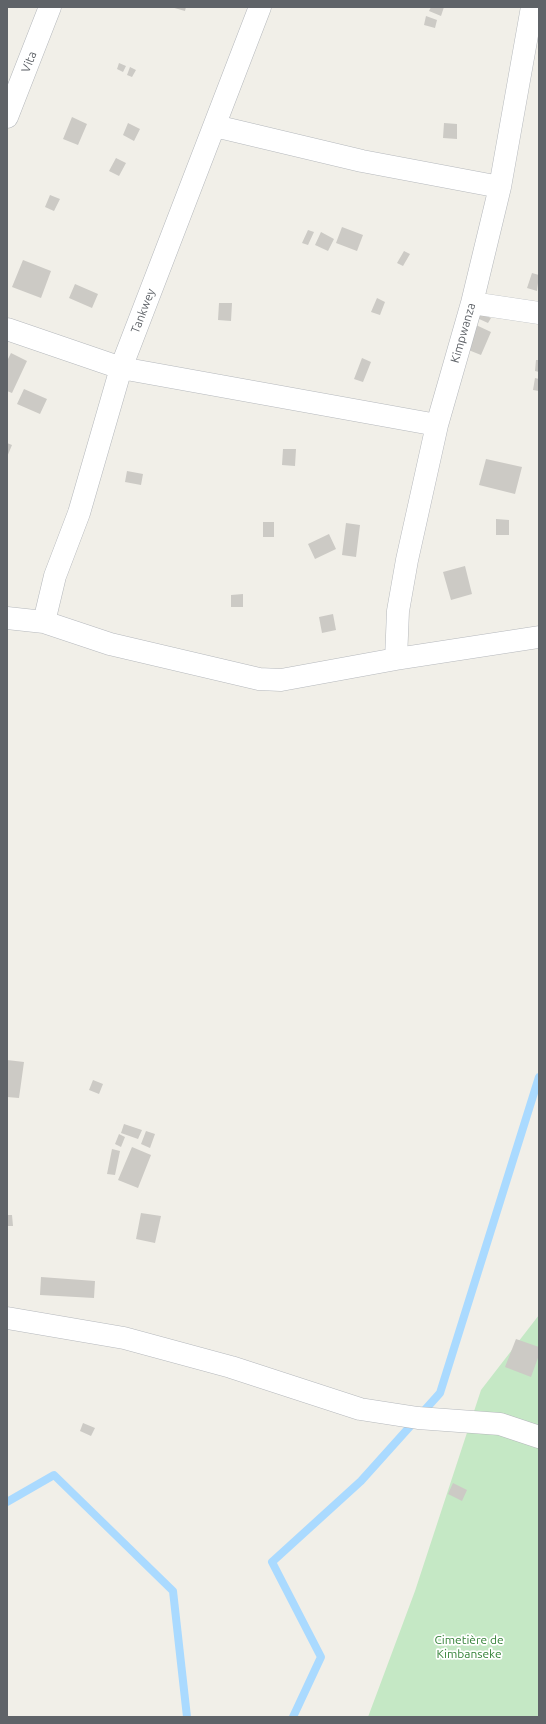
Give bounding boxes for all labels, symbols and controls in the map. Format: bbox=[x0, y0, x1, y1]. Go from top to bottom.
street label: Vita bbox=[18, 49, 40, 75]
street label: Tankwey bbox=[128, 286, 158, 336]
street label: Kimpwanza bbox=[448, 301, 478, 365]
park label: Cimetière de Kimbanseke bbox=[434, 1633, 504, 1661]

